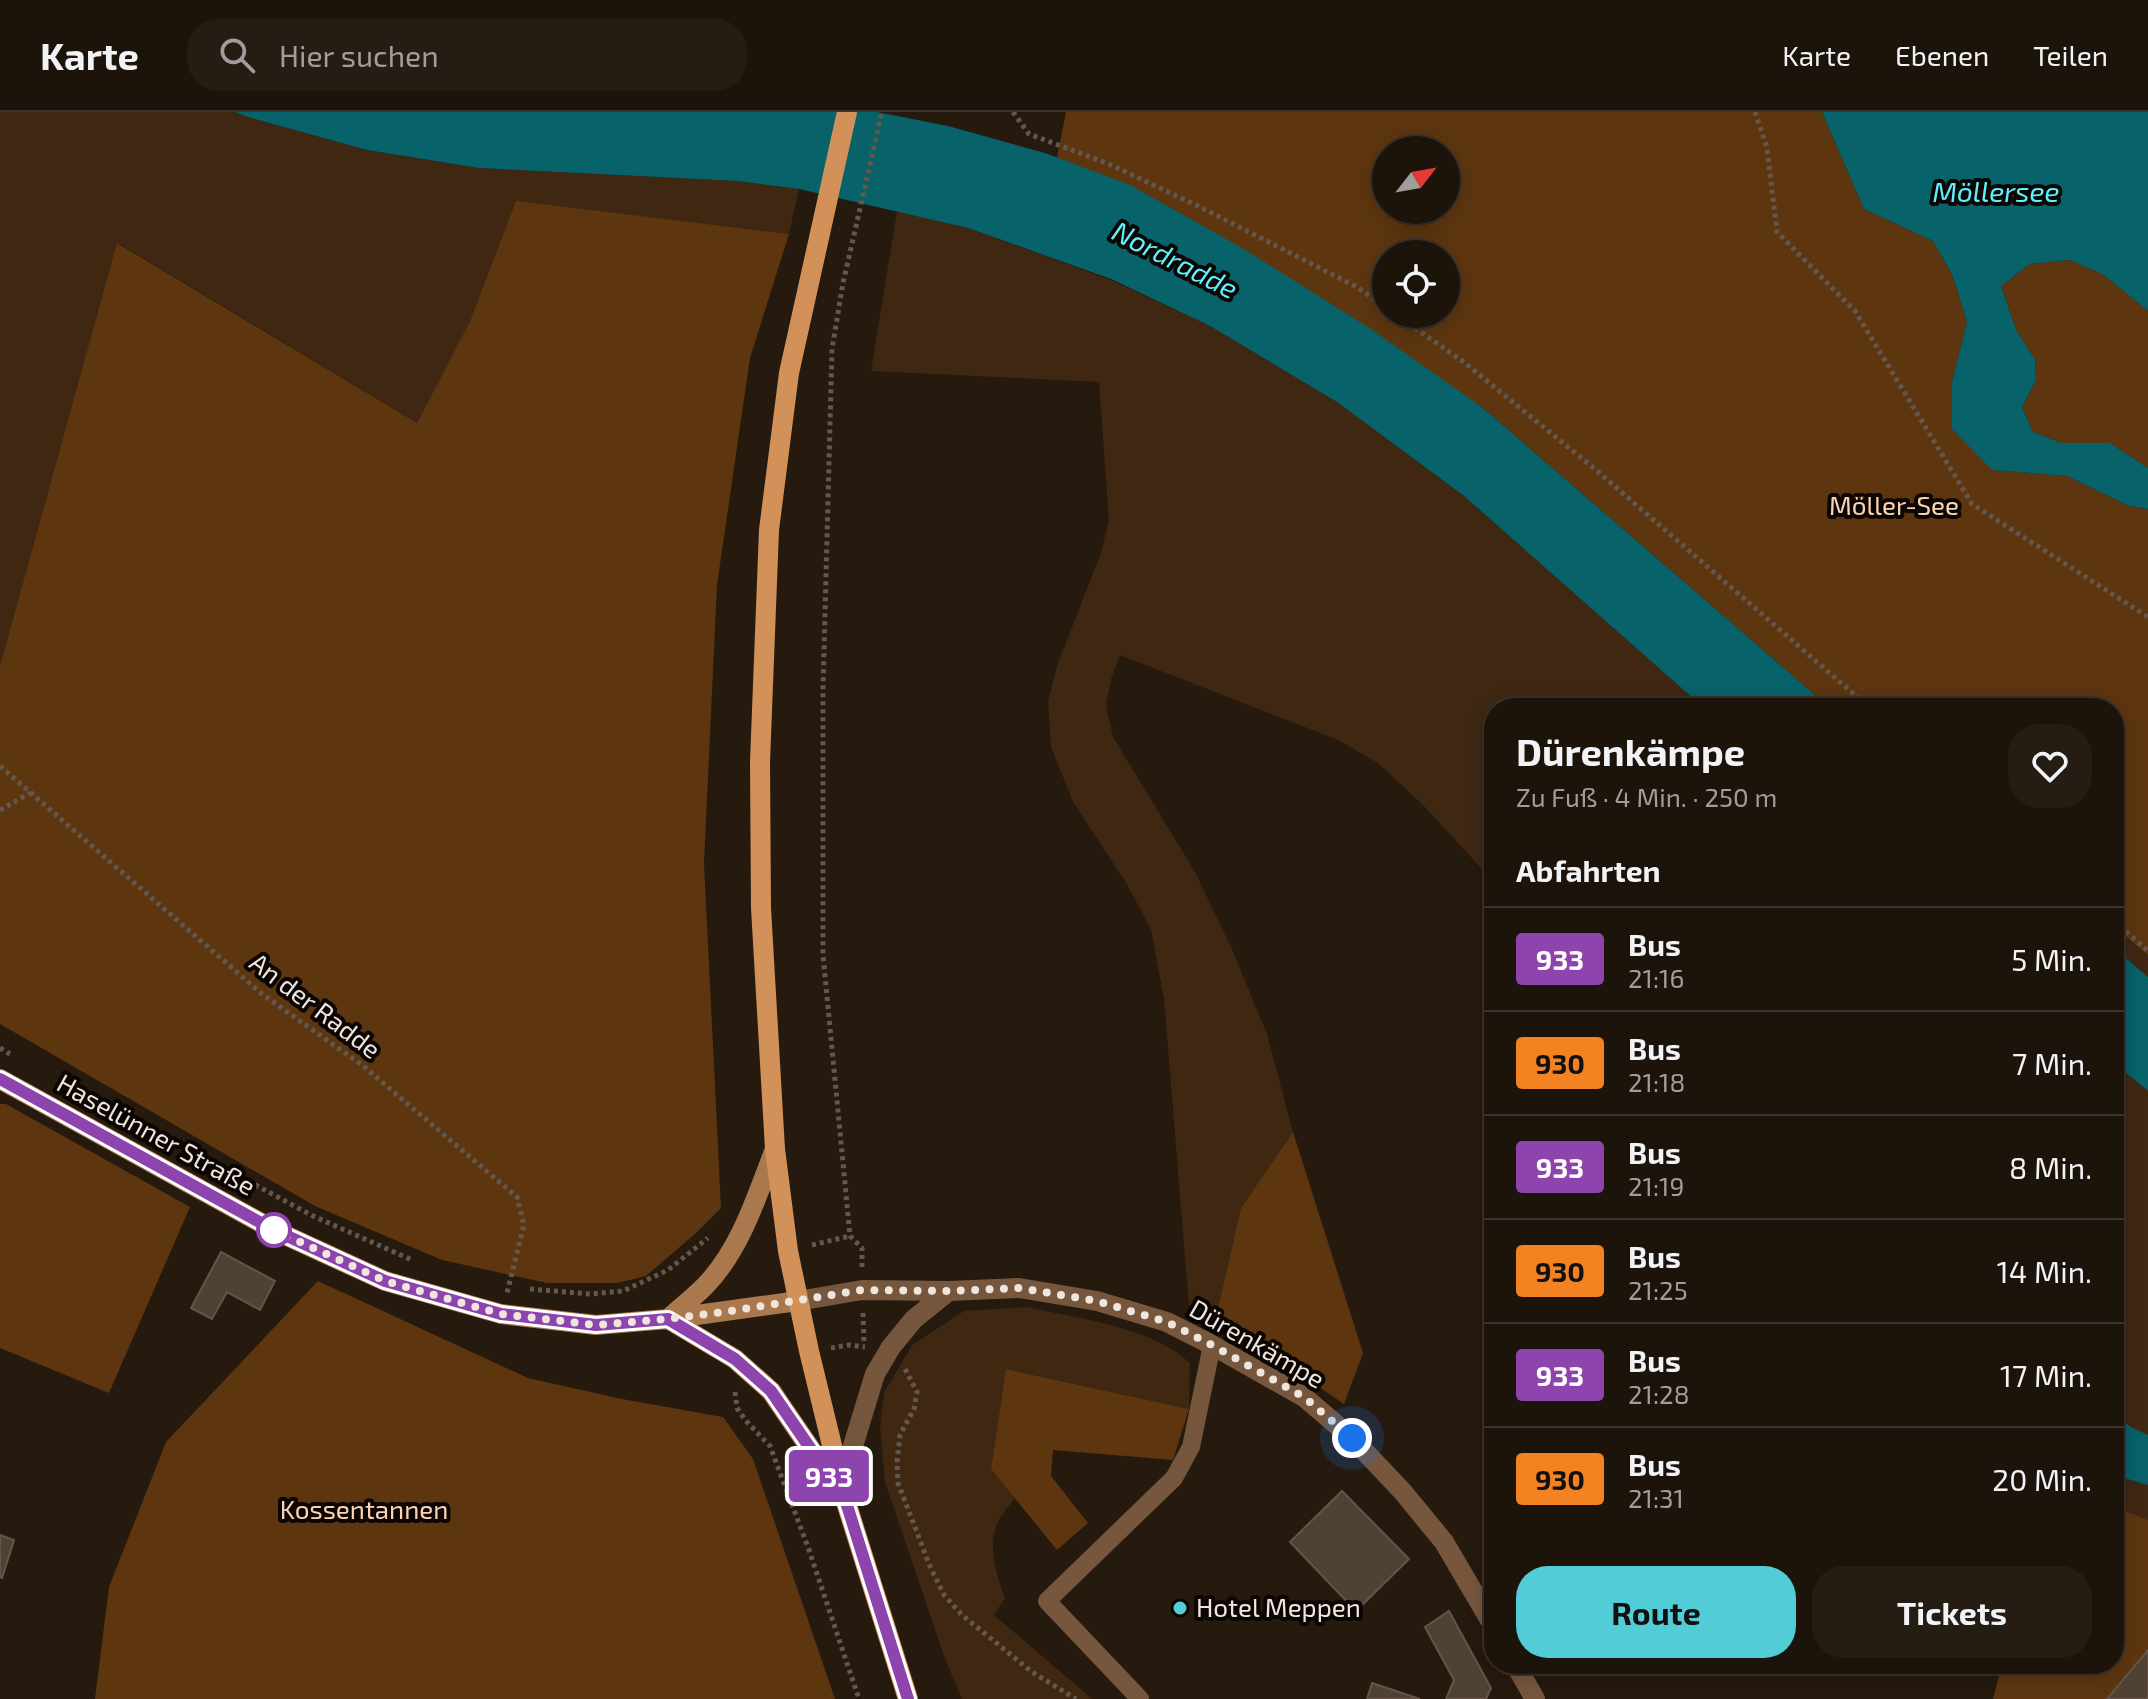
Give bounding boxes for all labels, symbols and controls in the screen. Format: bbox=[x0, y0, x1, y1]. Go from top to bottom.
search box bbox=[187, 19, 747, 91]
text: Karte bbox=[40, 32, 139, 78]
icon: search bbox=[215, 33, 259, 77]
text: Hier suchen bbox=[279, 37, 439, 73]
text: Karte bbox=[1782, 38, 1851, 72]
text: Ebenen bbox=[1895, 38, 1989, 72]
text: Teilen bbox=[2033, 38, 2108, 72]
north arrow bbox=[1372, 136, 1460, 224]
map controls bbox=[1372, 136, 1460, 328]
water label: Möllersee bbox=[1932, 174, 2060, 208]
water label: Nordradde bbox=[1107, 213, 1244, 305]
button: locate bbox=[1372, 240, 1460, 328]
park label: Möller-See bbox=[1829, 489, 1959, 520]
button: heart bbox=[2008, 724, 2092, 808]
text: Dürenkämpe bbox=[1516, 728, 1745, 774]
text: Zu Fuß · 4 Min. · 250 m bbox=[1516, 781, 1777, 812]
text: Abfahrten bbox=[1516, 852, 1661, 888]
text: Bus bbox=[1628, 926, 1681, 962]
text: 5 Min. bbox=[2011, 941, 2092, 977]
text: 933 bbox=[1536, 942, 1584, 976]
street label: An der Radde bbox=[244, 946, 387, 1064]
text: 21:16 bbox=[1628, 962, 1684, 993]
text: Bus bbox=[1628, 1030, 1681, 1066]
text: 7 Min. bbox=[2012, 1045, 2092, 1081]
text: 930 bbox=[1535, 1046, 1585, 1080]
street label: Haselünner Straße bbox=[52, 1066, 261, 1201]
text: 21:18 bbox=[1628, 1066, 1685, 1097]
text: Bus bbox=[1628, 1134, 1681, 1170]
text: 8 Min. bbox=[2009, 1149, 2092, 1185]
text: 933 bbox=[1536, 1150, 1584, 1184]
text: 21:19 bbox=[1628, 1170, 1684, 1201]
unlabelled marker bbox=[257, 1213, 291, 1247]
text: Bus bbox=[1628, 1238, 1681, 1274]
text: 14 Min. bbox=[1997, 1253, 2092, 1289]
text: 930 bbox=[1535, 1254, 1585, 1288]
text: 21:25 bbox=[1628, 1274, 1688, 1305]
street label: Dürenkämpe bbox=[1185, 1292, 1331, 1394]
text: Bus bbox=[1628, 1342, 1681, 1378]
text: 17 Min. bbox=[2000, 1357, 2092, 1393]
text: 933 bbox=[1536, 1358, 1584, 1392]
text: 21:28 bbox=[1628, 1378, 1690, 1409]
your location bbox=[1332, 1418, 1372, 1458]
text: Bus bbox=[1628, 1446, 1681, 1482]
line badge: 933 bbox=[783, 1450, 875, 1502]
text: 933 bbox=[805, 1459, 853, 1493]
text: 20 Min. bbox=[1992, 1461, 2092, 1497]
text: 930 bbox=[1535, 1462, 1585, 1496]
text: 21:31 bbox=[1628, 1482, 1684, 1513]
park label: Kossentannen bbox=[280, 1493, 448, 1524]
button: Route bbox=[1516, 1566, 1796, 1658]
button: Tickets bbox=[1812, 1566, 2092, 1658]
place label: Hotel Meppen bbox=[1196, 1591, 1361, 1622]
marker: Hotel Meppen bbox=[1171, 1599, 1189, 1617]

